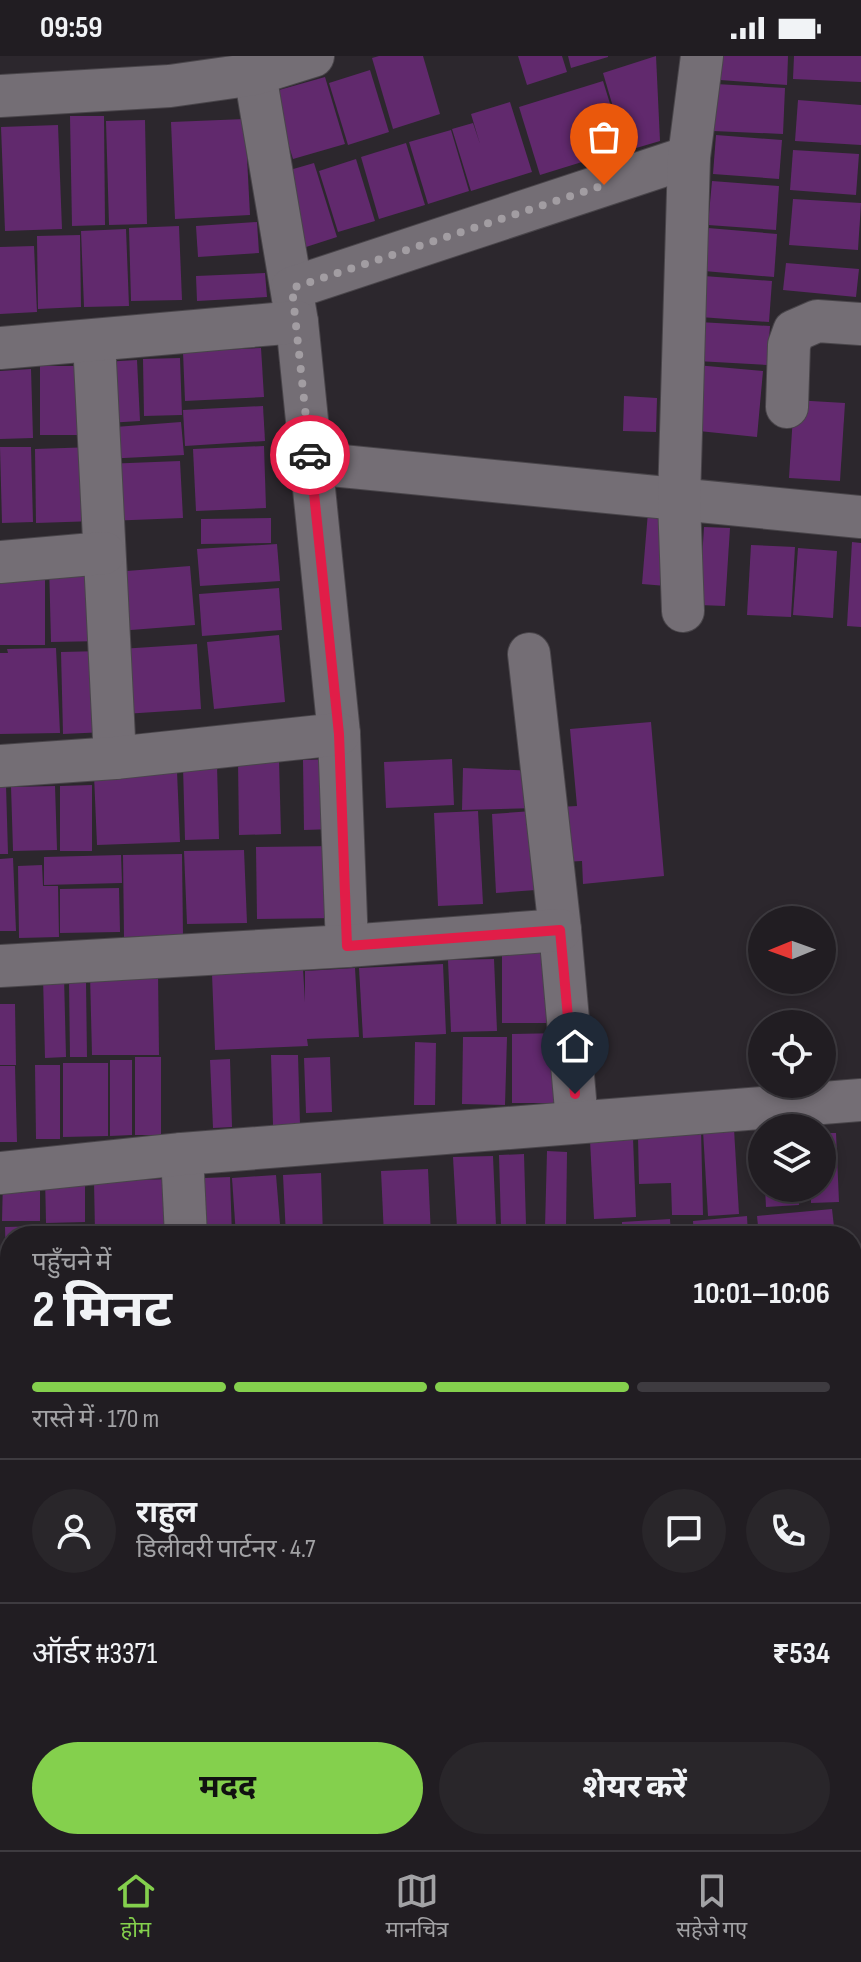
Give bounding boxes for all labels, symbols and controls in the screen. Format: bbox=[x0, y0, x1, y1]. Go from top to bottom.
text: 09:59 bbox=[40, 10, 103, 46]
pin bbox=[570, 103, 638, 185]
icon: bag bbox=[582, 115, 626, 159]
courier bbox=[270, 415, 350, 495]
icon: car bbox=[288, 433, 332, 477]
north arrow bbox=[748, 906, 836, 994]
map controls bbox=[748, 906, 836, 1202]
button: locate bbox=[748, 1010, 836, 1098]
pin bbox=[541, 1012, 609, 1094]
icon: home bbox=[553, 1024, 597, 1068]
button: layers bbox=[748, 1114, 836, 1202]
text: पहुँचने में bbox=[32, 1247, 111, 1278]
text: 10:01–10:06 bbox=[693, 1276, 830, 1312]
text: 2 मिनट bbox=[32, 1279, 172, 1342]
text: रास्ते में · 170 m bbox=[32, 1404, 159, 1435]
button: person bbox=[32, 1489, 116, 1573]
button: chat bbox=[642, 1489, 726, 1573]
button: phone bbox=[746, 1489, 830, 1573]
text: राहुल bbox=[136, 1495, 197, 1531]
text: डिलीवरी पार्टनर · 4.7 bbox=[136, 1534, 315, 1565]
text: ऑर्डर #3371 bbox=[32, 1636, 157, 1672]
text: ₹534 bbox=[772, 1636, 830, 1672]
button: मदद bbox=[32, 1742, 423, 1834]
button: शेयर करें bbox=[439, 1742, 830, 1834]
tab: होम bbox=[114, 1869, 158, 1946]
tab: मानचित्र bbox=[386, 1869, 448, 1946]
tab: सहेजे गए bbox=[676, 1869, 747, 1946]

